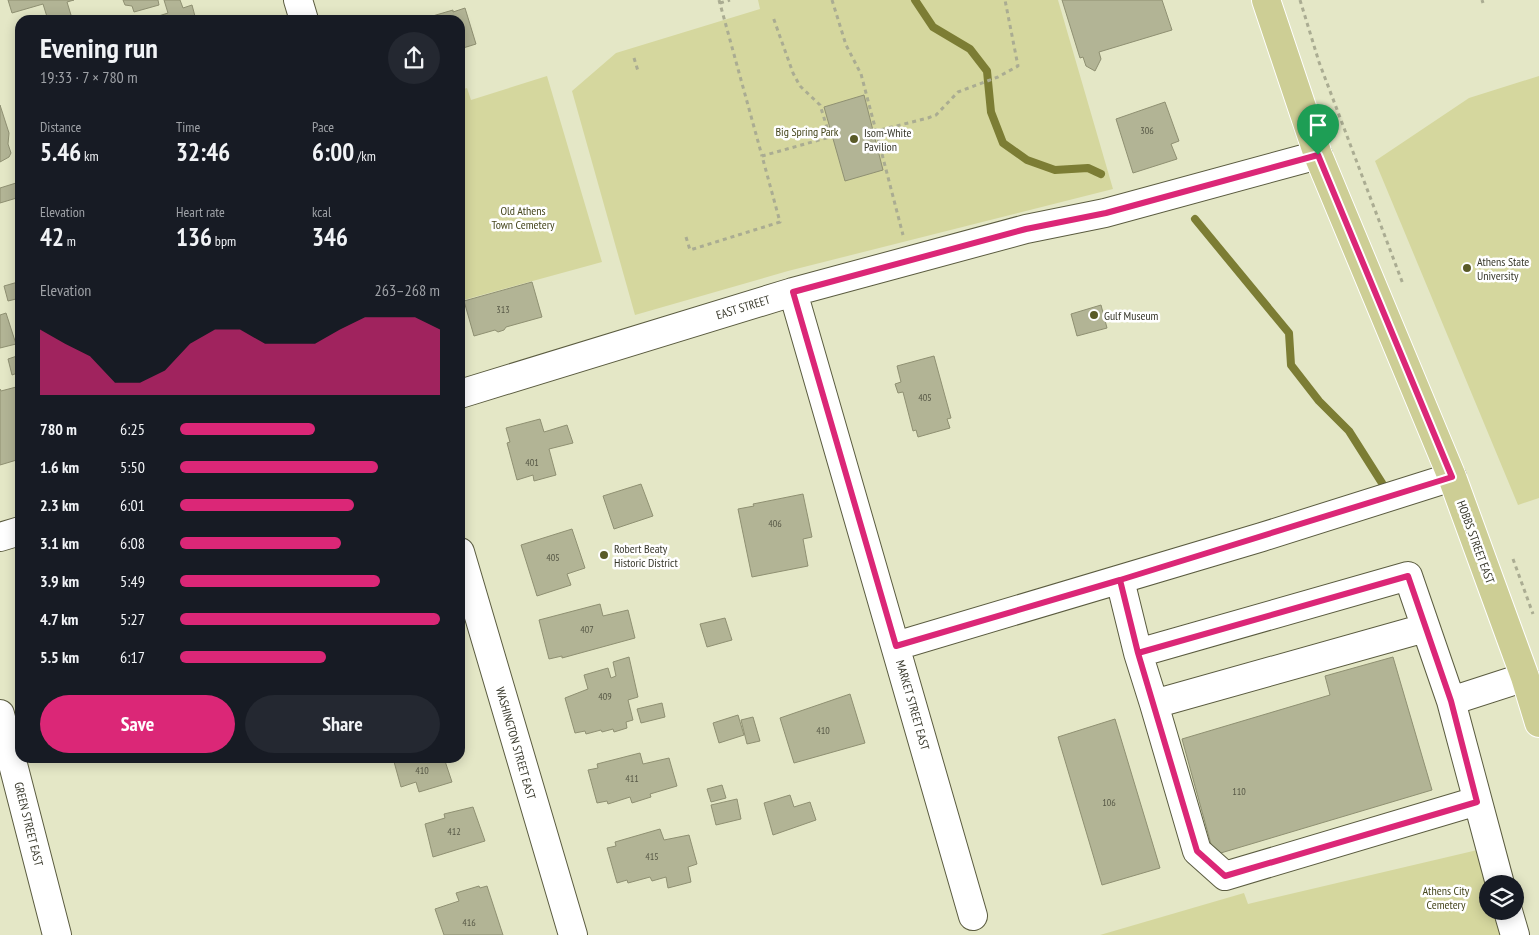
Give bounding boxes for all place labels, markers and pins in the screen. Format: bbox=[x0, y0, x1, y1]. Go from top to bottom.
pin bbox=[1297, 104, 1339, 155]
place label: Isom-White Pavilion bbox=[864, 125, 911, 154]
marker: Isom-White Pavilion bbox=[848, 133, 860, 145]
place label: Athens State University bbox=[1477, 254, 1529, 283]
marker: Athens State University bbox=[1461, 262, 1473, 274]
place label: Gulf Museum bbox=[1104, 308, 1159, 323]
marker: Gulf Museum bbox=[1088, 309, 1100, 321]
place label: Robert Beaty Historic District bbox=[614, 541, 678, 570]
marker: Robert Beaty Historic District bbox=[598, 549, 610, 561]

